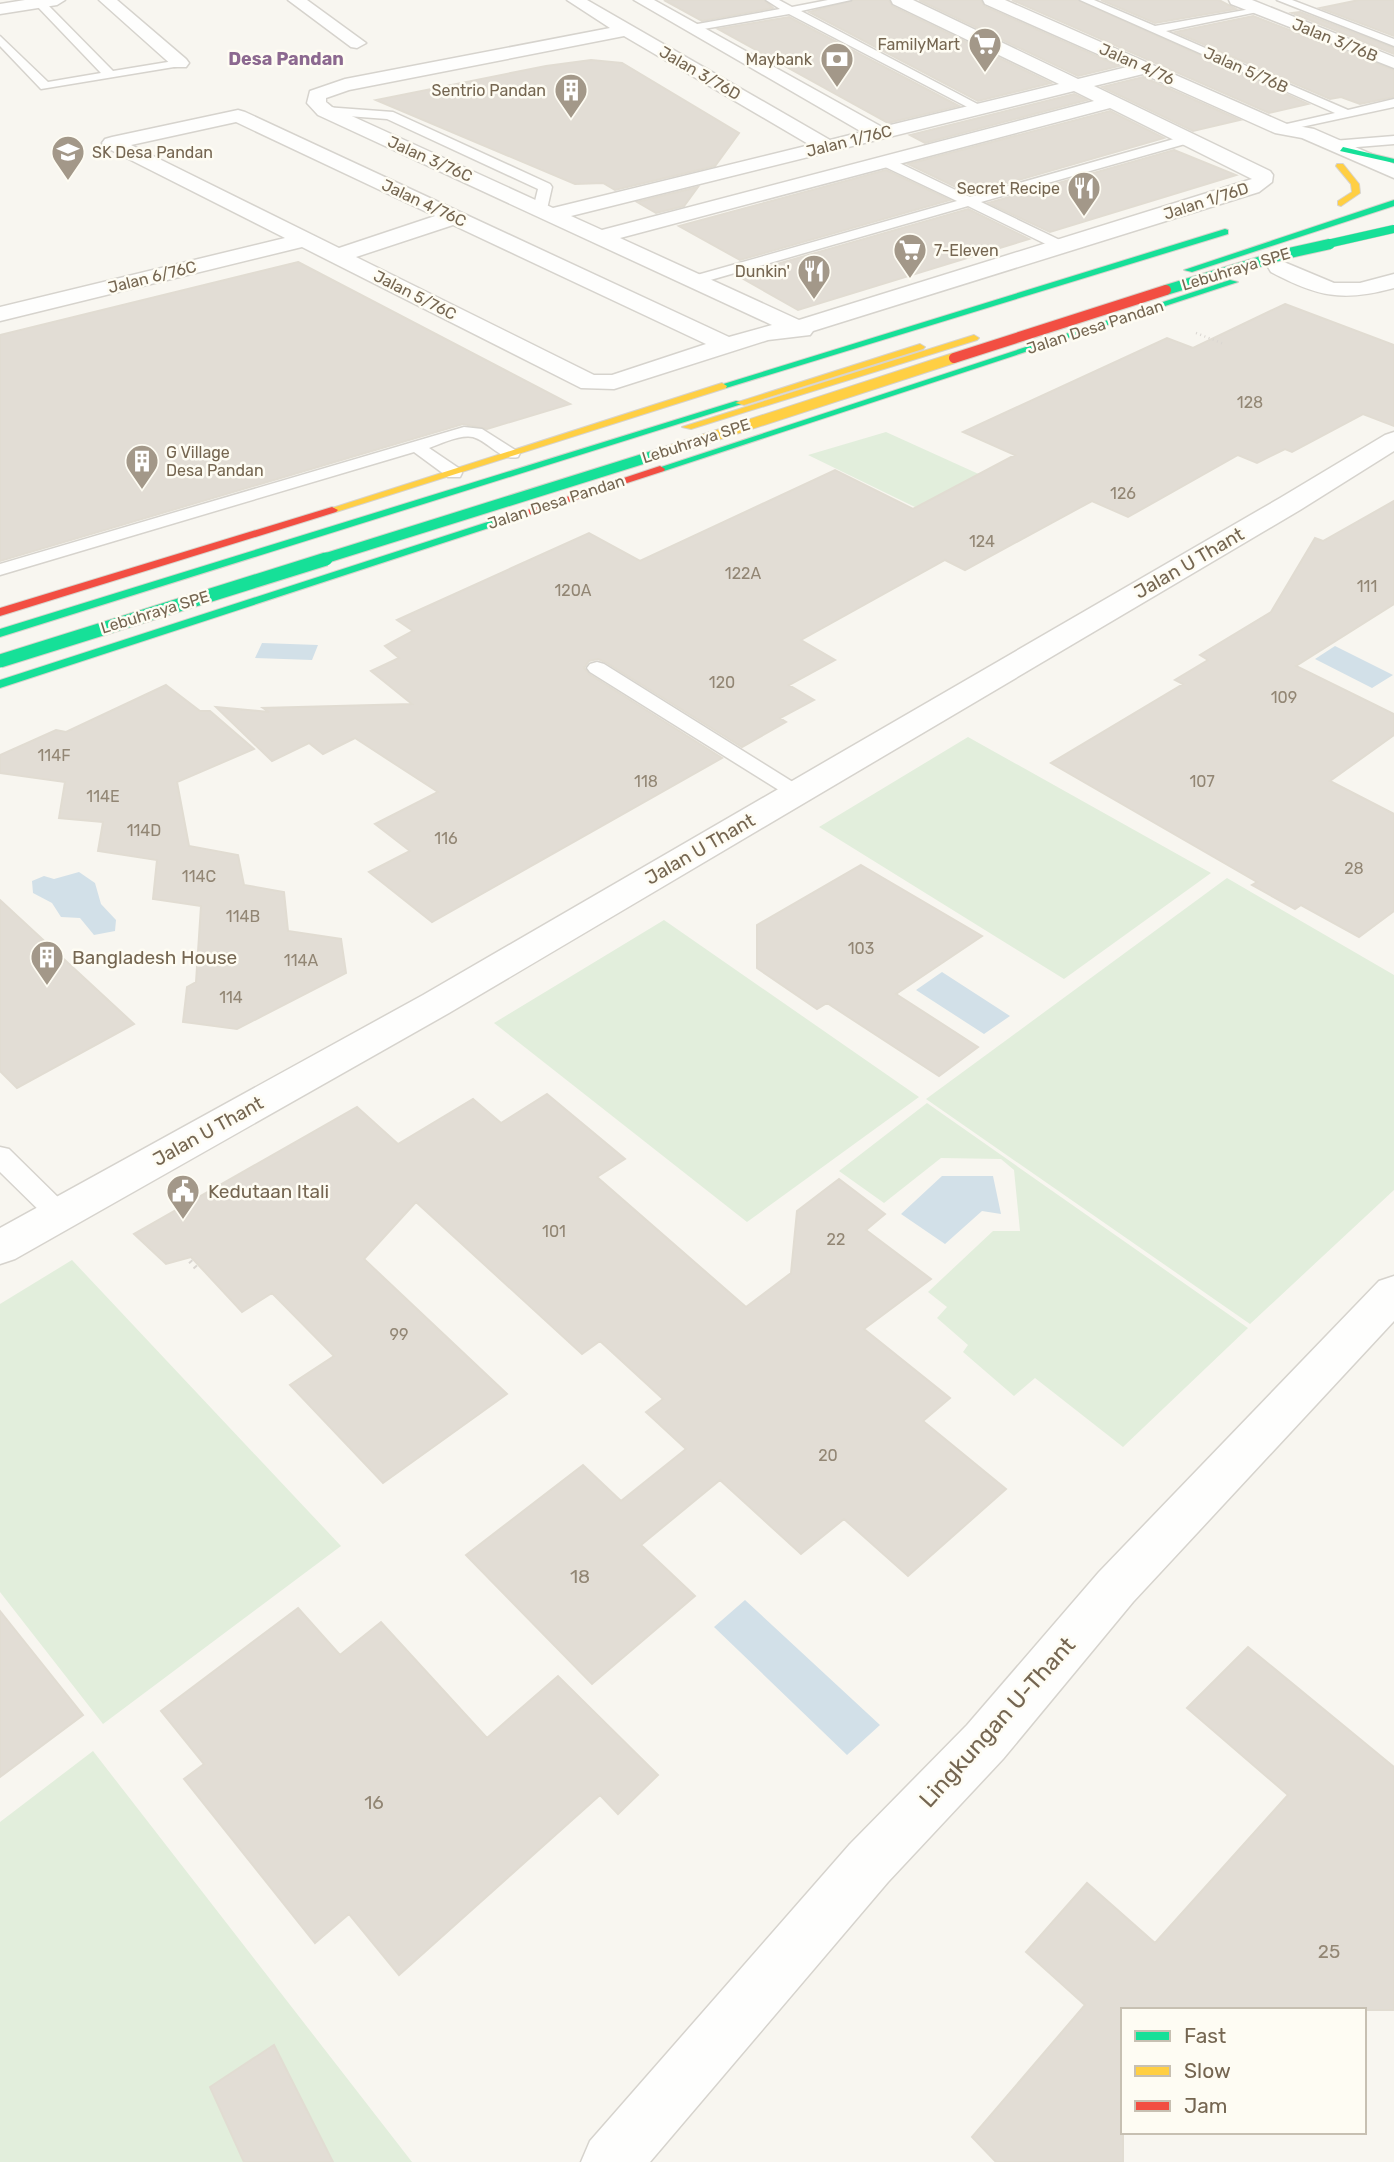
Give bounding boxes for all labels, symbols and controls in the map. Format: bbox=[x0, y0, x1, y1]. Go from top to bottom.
street label: Jalan 3/76B bbox=[1289, 14, 1381, 66]
supermarket icon: FamilyMart bbox=[966, 25, 1004, 74]
place label: FamilyMart bbox=[878, 35, 960, 54]
street label: Jalan 4/76 bbox=[1096, 39, 1178, 89]
bank icon: Maybank bbox=[818, 40, 856, 89]
street label: Jalan 3/76D bbox=[656, 42, 744, 104]
street label: Jalan 5/76B bbox=[1201, 43, 1291, 97]
district label: Desa Pandan bbox=[228, 48, 344, 70]
place label: Maybank bbox=[746, 50, 813, 69]
building icon: Sentrio Pandan bbox=[552, 71, 590, 120]
place label: Sentrio Pandan bbox=[432, 81, 546, 100]
street label: Jalan 1/76C bbox=[804, 121, 894, 161]
street label: Jalan 3/76C bbox=[385, 132, 475, 186]
school or university icon: SK Desa Pandan bbox=[49, 133, 87, 182]
place label: SK Desa Pandan bbox=[92, 143, 213, 162]
restaurant icon: Secret Recipe bbox=[1065, 169, 1103, 218]
street label: Jalan 4/76C bbox=[379, 175, 469, 231]
street label: Jalan 1/76D bbox=[1161, 178, 1251, 224]
place label: Secret Recipe bbox=[957, 179, 1060, 198]
supermarket icon: 7-Eleven bbox=[891, 231, 929, 280]
place label: 7-Eleven bbox=[934, 241, 999, 260]
street label: Lebuhraya SPE bbox=[1179, 243, 1293, 295]
restaurant icon: Dunkin' bbox=[795, 252, 833, 301]
street label: Jalan 6/76C bbox=[106, 257, 198, 297]
place label: Dunkin' bbox=[735, 262, 790, 281]
street label: Jalan 5/76C bbox=[370, 266, 460, 324]
street label: Jalan Desa Pandan bbox=[1024, 296, 1166, 358]
house number: 128 bbox=[1237, 393, 1263, 412]
street label: Lebuhraya SPE bbox=[640, 415, 752, 467]
building icon: G Village Desa Pandan bbox=[123, 442, 161, 491]
place label: G Village Desa Pandan bbox=[166, 443, 264, 480]
street label: Jalan Desa Pandan bbox=[485, 471, 627, 533]
house number: 126 bbox=[1110, 484, 1136, 503]
street label: Jalan U Thant bbox=[1130, 522, 1248, 604]
house number: 124 bbox=[969, 532, 995, 551]
house number: 122A bbox=[725, 564, 761, 583]
house number: 111 bbox=[1357, 577, 1377, 596]
house number: 120A bbox=[554, 581, 592, 600]
street label: Lebuhraya SPE bbox=[98, 586, 212, 638]
house number: 120 bbox=[709, 673, 735, 692]
house number: 109 bbox=[1271, 688, 1297, 707]
house number: 114F bbox=[38, 746, 70, 765]
house number: 118 bbox=[634, 772, 658, 791]
house number: 107 bbox=[1189, 772, 1215, 791]
house number: 114E bbox=[86, 787, 120, 806]
street label: Jalan U Thant bbox=[641, 808, 759, 890]
house number: 114D bbox=[127, 821, 161, 840]
house number: 116 bbox=[434, 829, 458, 848]
house number: 28 bbox=[1344, 859, 1364, 878]
house number: 114C bbox=[182, 867, 216, 886]
house number: 114B bbox=[226, 907, 260, 926]
building icon: Bangladesh House bbox=[28, 938, 66, 987]
house number: 103 bbox=[848, 939, 874, 958]
place label: Bangladesh House bbox=[72, 946, 237, 969]
house number: 114A bbox=[284, 951, 318, 970]
house number: 114 bbox=[219, 988, 243, 1007]
street label: Jalan U Thant bbox=[149, 1091, 268, 1171]
public building icon: Kedutaan Itali bbox=[164, 1172, 202, 1221]
place label: Kedutaan Itali bbox=[208, 1180, 329, 1203]
house number: 101 bbox=[542, 1222, 566, 1241]
house number: 22 bbox=[827, 1230, 845, 1249]
house number: 99 bbox=[390, 1325, 408, 1344]
house number: 20 bbox=[818, 1446, 838, 1465]
house number: 18 bbox=[570, 1565, 590, 1588]
street label: Lingkungan U-Thant bbox=[913, 1631, 1081, 1813]
house number: 16 bbox=[364, 1791, 384, 1814]
house number: 25 bbox=[1318, 1940, 1340, 1963]
legend bbox=[1121, 2008, 1366, 2134]
text: Fast bbox=[1184, 2023, 1226, 2048]
text: Slow bbox=[1184, 2058, 1231, 2083]
text: Jam bbox=[1184, 2093, 1228, 2118]

